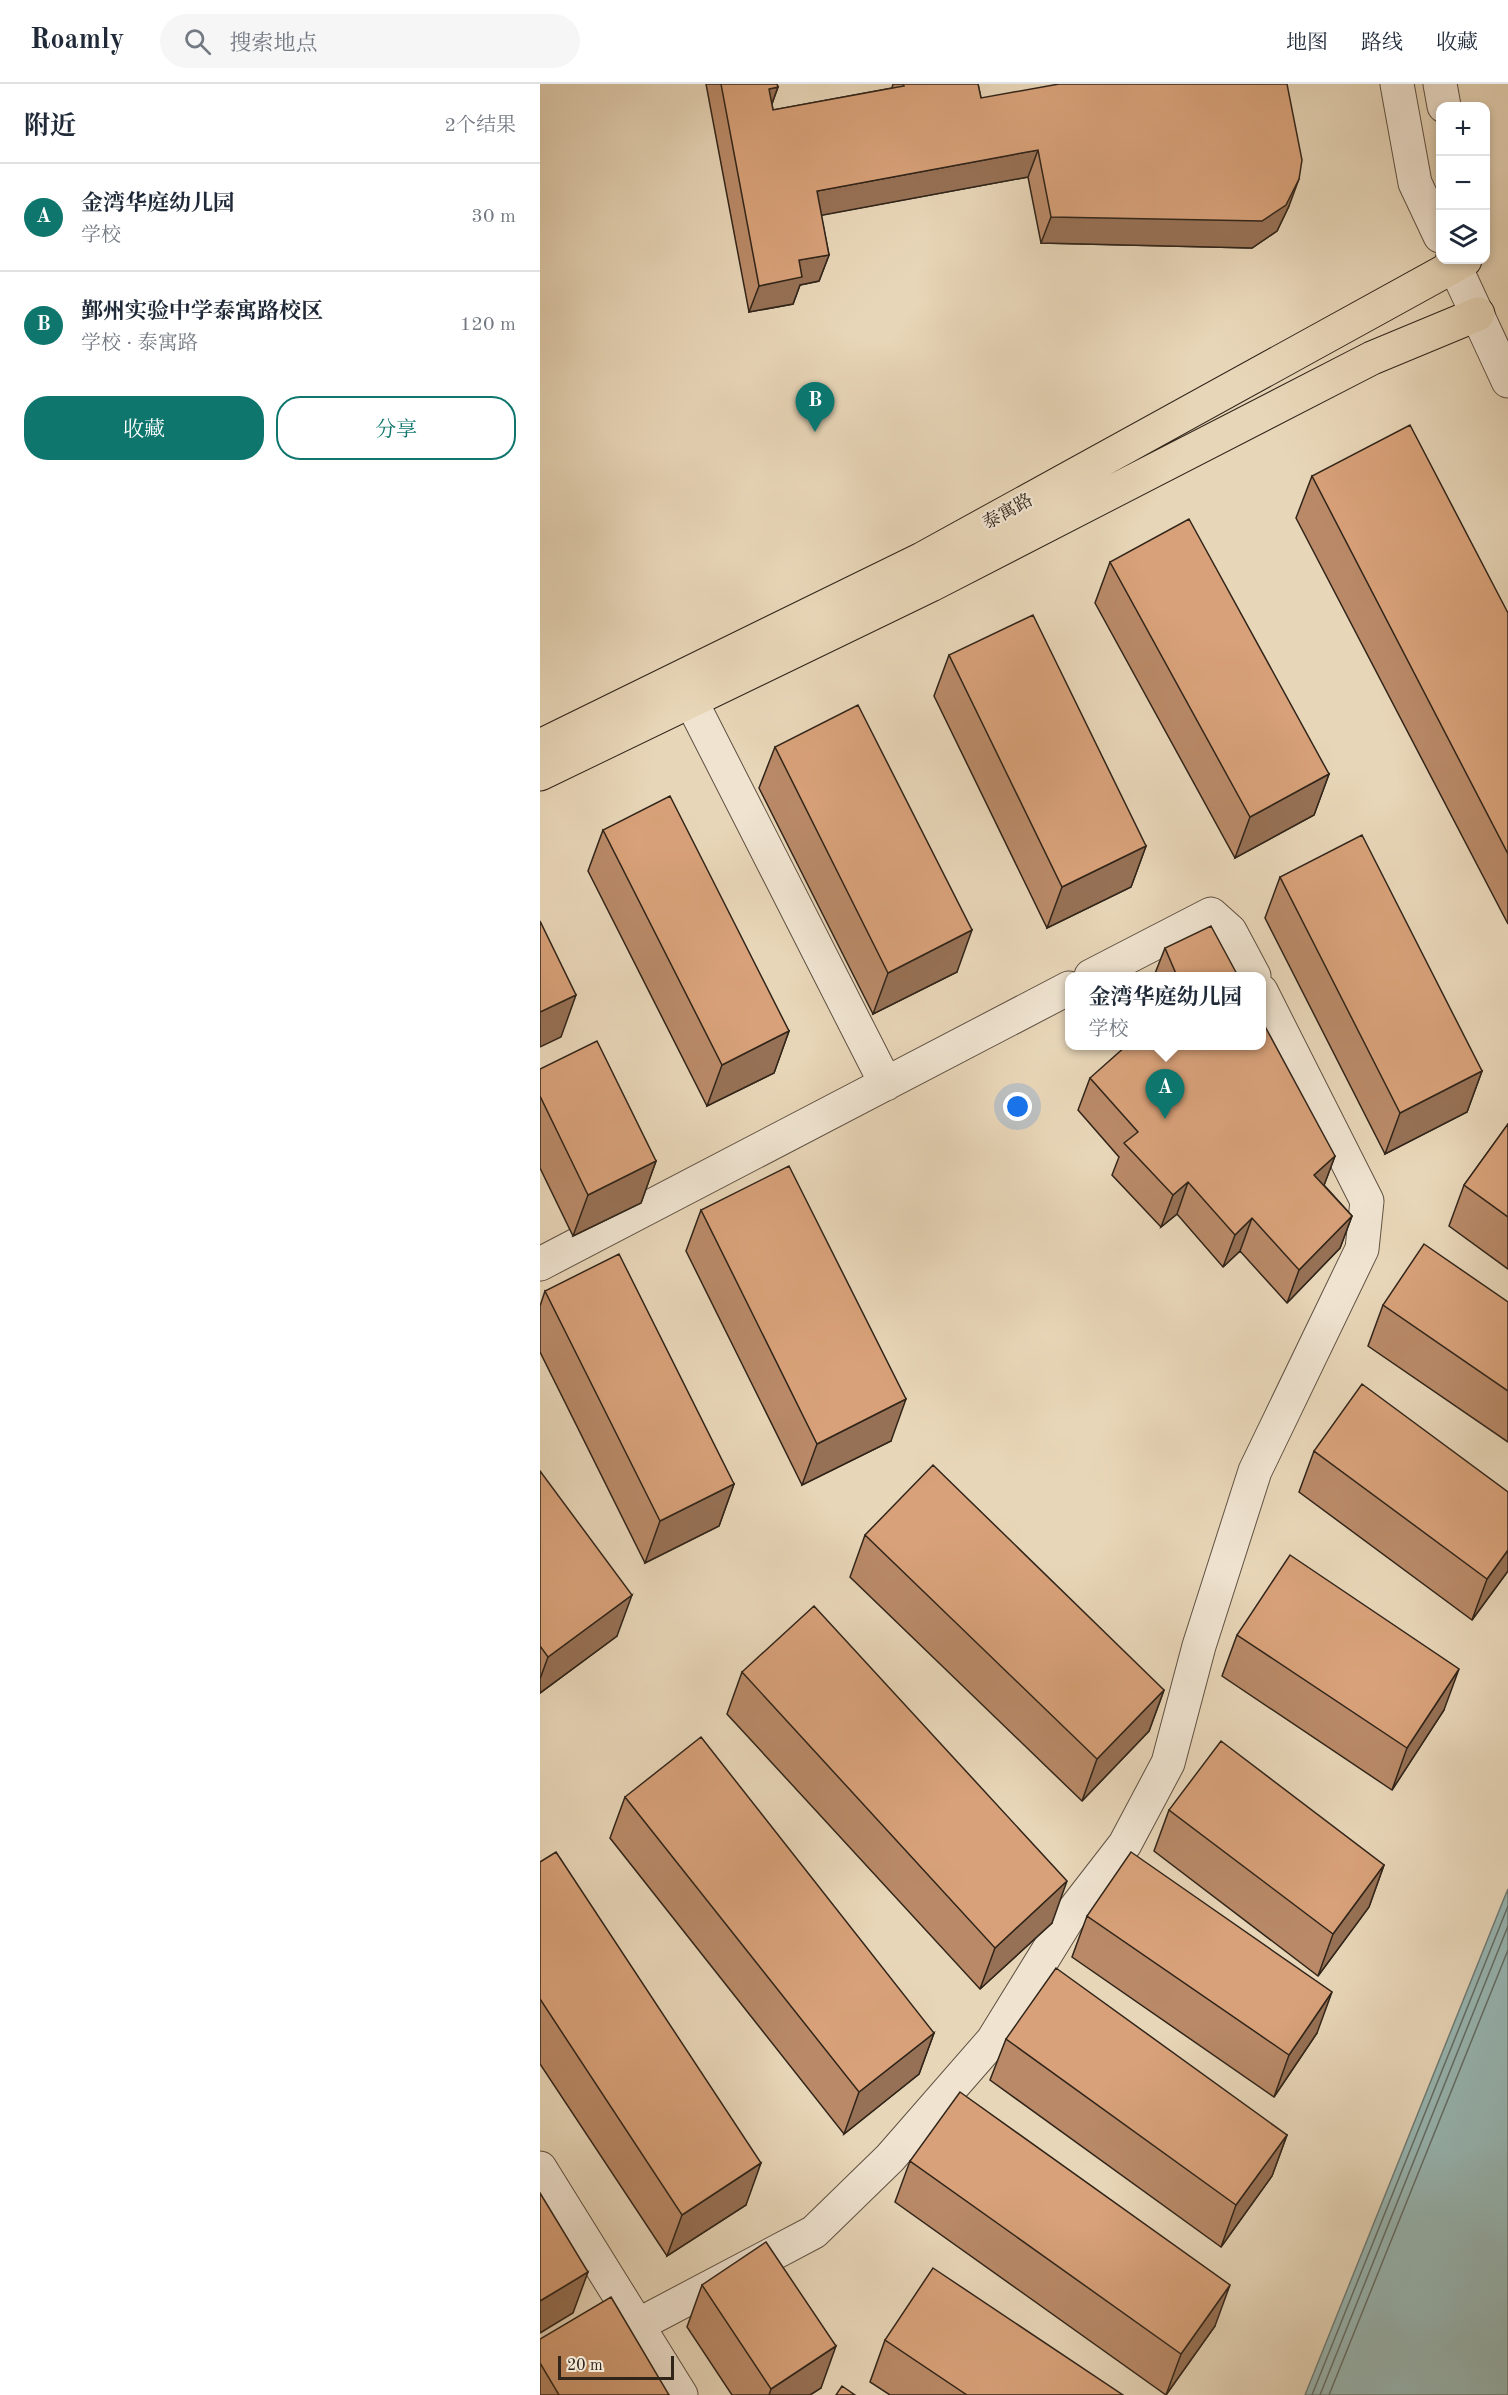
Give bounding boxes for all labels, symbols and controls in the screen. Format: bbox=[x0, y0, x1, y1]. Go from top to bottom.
search box bbox=[160, 14, 580, 68]
icon: search bbox=[181, 25, 214, 58]
text: Roamly bbox=[30, 27, 124, 55]
text: 搜索地点 bbox=[229, 33, 318, 55]
text: 地图 bbox=[1286, 33, 1328, 54]
text: 路线 bbox=[1361, 33, 1403, 54]
text: 收藏 bbox=[1436, 33, 1478, 54]
map controls bbox=[1436, 102, 1490, 264]
button: + bbox=[1436, 102, 1490, 156]
text: 附近 bbox=[24, 114, 76, 140]
text: 2个结果 bbox=[444, 116, 516, 136]
button: − bbox=[1436, 156, 1490, 210]
text: 金湾华庭幼儿园 bbox=[81, 193, 235, 215]
text: A bbox=[36, 207, 51, 227]
text: 30 m bbox=[471, 207, 516, 227]
button: layers bbox=[1436, 210, 1490, 264]
text: 学校 bbox=[81, 226, 121, 246]
text: 鄞州实验中学泰寓路校区 bbox=[81, 301, 323, 323]
text: B bbox=[36, 315, 51, 335]
text: 120 m bbox=[460, 315, 516, 335]
text: 学校 · 泰寓路 bbox=[81, 334, 198, 354]
pin: B bbox=[796, 382, 834, 432]
button: 收藏 bbox=[24, 396, 264, 460]
button: 分享 bbox=[276, 396, 516, 460]
street label: 泰寓路 bbox=[979, 489, 1036, 533]
popup bbox=[1065, 972, 1266, 1050]
text: 金湾华庭幼儿园 bbox=[1088, 987, 1243, 1009]
text: 学校 bbox=[1088, 1020, 1128, 1040]
pin: A bbox=[1146, 1070, 1184, 1119]
your location bbox=[1003, 1092, 1032, 1121]
scale bar bbox=[558, 2353, 674, 2380]
text: 20 m bbox=[567, 2358, 603, 2374]

